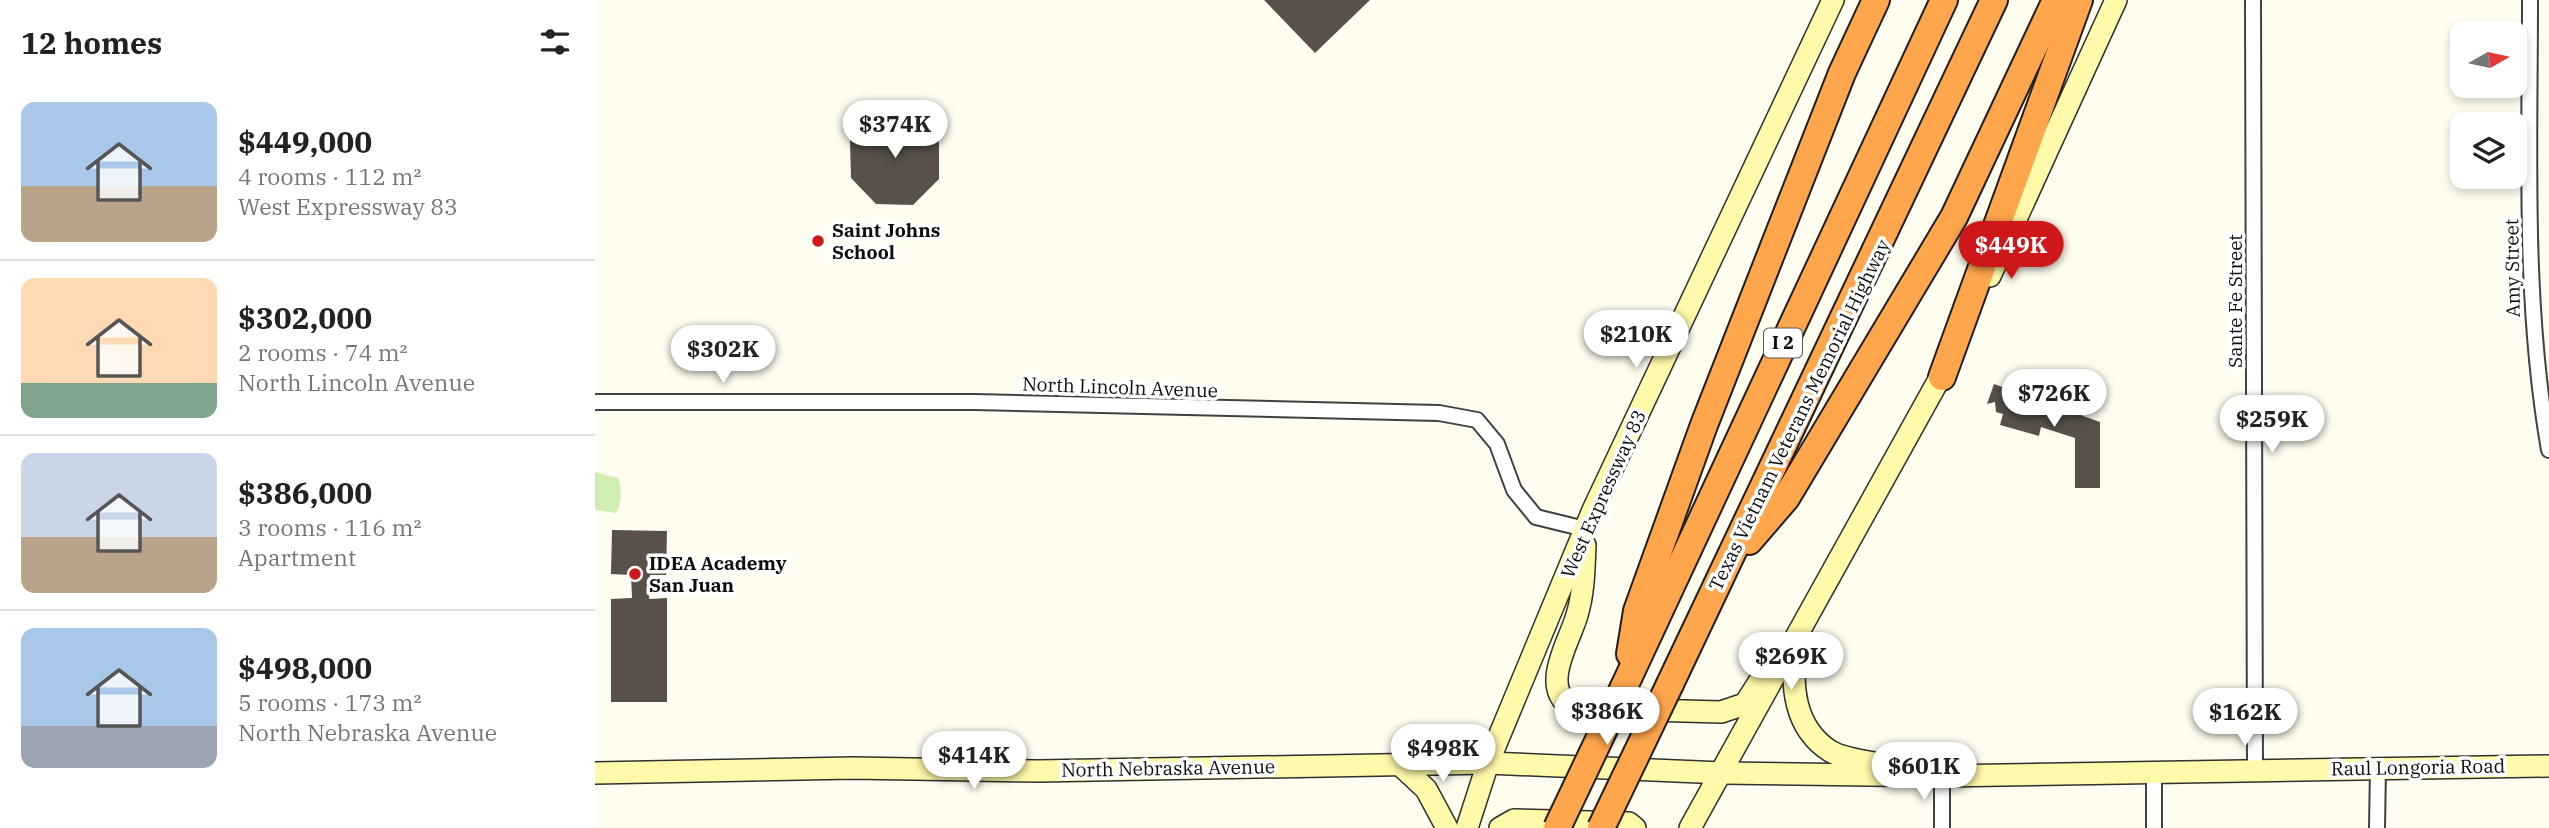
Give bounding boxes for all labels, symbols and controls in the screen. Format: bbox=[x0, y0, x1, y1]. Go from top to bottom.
north arrow bbox=[2450, 21, 2527, 98]
map controls bbox=[2450, 21, 2527, 189]
text: 12 homes bbox=[21, 23, 162, 62]
icon: filters bbox=[536, 23, 574, 61]
pin: $374K bbox=[846, 100, 944, 160]
text: $374K bbox=[859, 108, 931, 138]
button: layers bbox=[2450, 112, 2527, 189]
text: $449,000 bbox=[238, 122, 372, 161]
icon: home bbox=[77, 130, 161, 214]
text: 4 rooms · 112 m² bbox=[238, 161, 421, 191]
text: West Expressway 83 bbox=[238, 191, 458, 221]
place label: Saint Johns School bbox=[832, 218, 940, 264]
street label: Amy Street bbox=[2499, 218, 2525, 318]
pin: $449K bbox=[1962, 222, 2060, 281]
text: $449K bbox=[1975, 229, 2047, 259]
marker: Saint Johns School bbox=[810, 233, 826, 249]
street label: Sante Fe Street bbox=[2223, 234, 2247, 368]
street label: Texas Vietnam Veterans Memorial Highway bbox=[1703, 235, 1895, 595]
text: $302,000 bbox=[238, 298, 372, 337]
icon: home bbox=[77, 306, 161, 390]
pin: $210K bbox=[1587, 310, 1685, 370]
text: $210K bbox=[1600, 318, 1672, 348]
pin: $302K bbox=[674, 326, 772, 385]
road number: I 2 bbox=[1764, 328, 1802, 358]
text: $302K bbox=[687, 333, 759, 363]
text: 2 rooms · 74 m² bbox=[238, 337, 408, 367]
text: North Lincoln Avenue bbox=[238, 367, 475, 397]
pin: $726K bbox=[2005, 370, 2103, 429]
street label: North Lincoln Avenue bbox=[1022, 372, 1218, 402]
text: $726K bbox=[2018, 377, 2090, 407]
pin: $259K bbox=[2223, 396, 2321, 455]
text: $259K bbox=[2236, 403, 2308, 433]
street label: West Expressway 83 bbox=[1555, 406, 1651, 582]
text: $386,000 bbox=[238, 473, 372, 512]
icon: home bbox=[77, 481, 161, 565]
text: 3 rooms · 116 m² bbox=[238, 512, 421, 542]
text: Apartment bbox=[238, 542, 356, 572]
place label: IDEA Academy San Juan bbox=[649, 551, 787, 597]
marker: IDEA Academy San Juan bbox=[627, 566, 643, 582]
pin: $269K bbox=[1742, 632, 1840, 692]
text: $269K bbox=[1755, 640, 1827, 670]
text: $498,000 bbox=[238, 648, 372, 687]
icon: home bbox=[77, 656, 161, 740]
text: 5 rooms · 173 m² bbox=[238, 687, 421, 717]
pin: $386K bbox=[1558, 688, 1656, 747]
pin: $162K bbox=[2196, 688, 2294, 748]
text: $386K bbox=[1571, 695, 1643, 725]
text: $162K bbox=[2209, 696, 2281, 726]
text: North Nebraska Avenue bbox=[238, 717, 497, 747]
pin: $498K bbox=[1394, 724, 1492, 784]
pin: $414K bbox=[925, 732, 1023, 791]
text: $498K bbox=[1407, 732, 1479, 762]
text: $414K bbox=[938, 739, 1010, 769]
pin: $601K bbox=[1875, 742, 1973, 802]
text: $601K bbox=[1888, 750, 1960, 780]
street label: Raul Longoria Road bbox=[2331, 753, 2505, 781]
street label: North Nebraska Avenue bbox=[1061, 754, 1275, 782]

